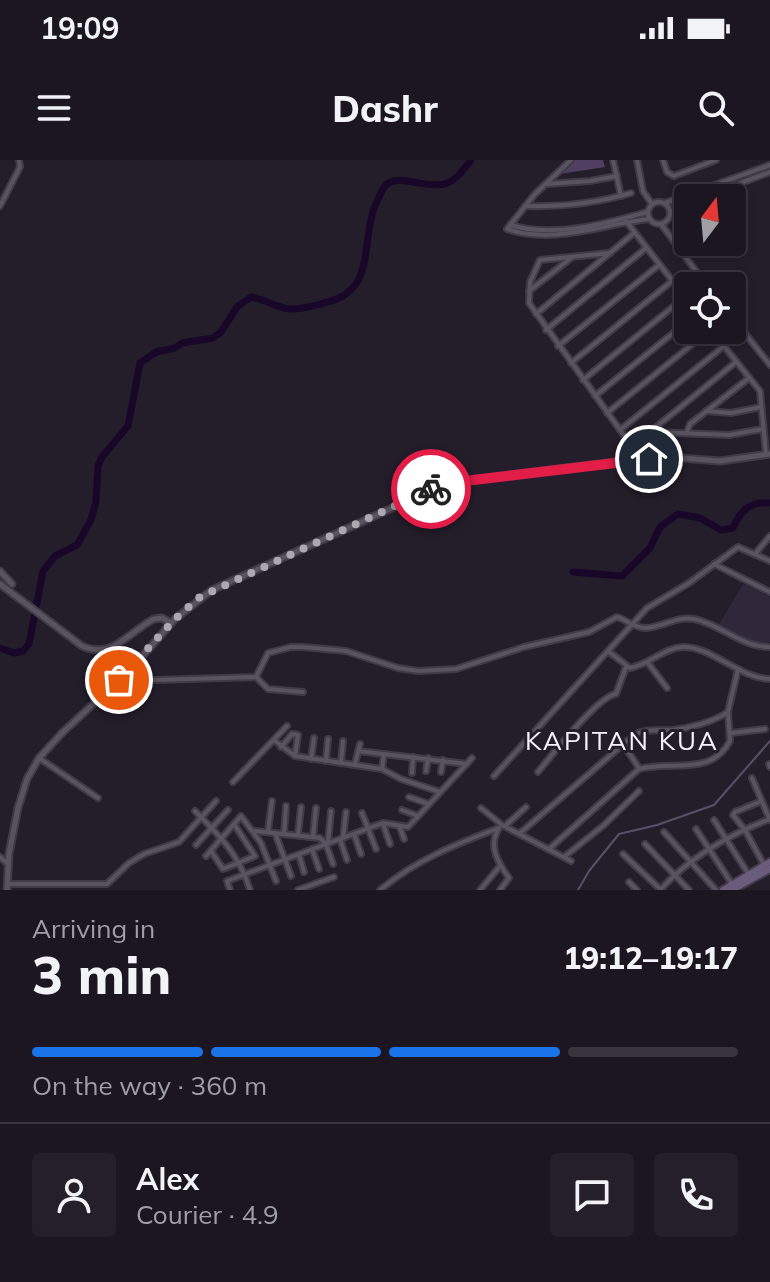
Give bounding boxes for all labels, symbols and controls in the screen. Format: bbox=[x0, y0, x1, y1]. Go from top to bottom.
text: 19:09 bbox=[40, 9, 119, 47]
icon: menu bbox=[32, 86, 76, 130]
text: Dashr bbox=[332, 86, 438, 131]
icon: search bbox=[694, 86, 738, 130]
north arrow bbox=[674, 184, 746, 256]
map controls bbox=[674, 184, 746, 344]
button: locate bbox=[674, 272, 746, 344]
pin bbox=[615, 425, 683, 493]
icon: home bbox=[627, 437, 671, 481]
courier bbox=[391, 449, 471, 529]
icon: bike bbox=[409, 467, 453, 511]
pin bbox=[85, 646, 153, 714]
icon: bag bbox=[97, 658, 141, 702]
district label: KAPITAN KUA bbox=[525, 724, 719, 757]
text: Arriving in bbox=[32, 912, 155, 945]
text: 19:12–19:17 bbox=[563, 939, 738, 977]
text: 3 min bbox=[32, 942, 171, 1007]
text: On the way · 360 m bbox=[32, 1069, 267, 1102]
button: person bbox=[32, 1153, 116, 1237]
button: chat bbox=[550, 1153, 634, 1237]
button: phone bbox=[654, 1153, 738, 1237]
text: Alex bbox=[136, 1160, 199, 1198]
text: Courier · 4.9 bbox=[136, 1198, 279, 1231]

